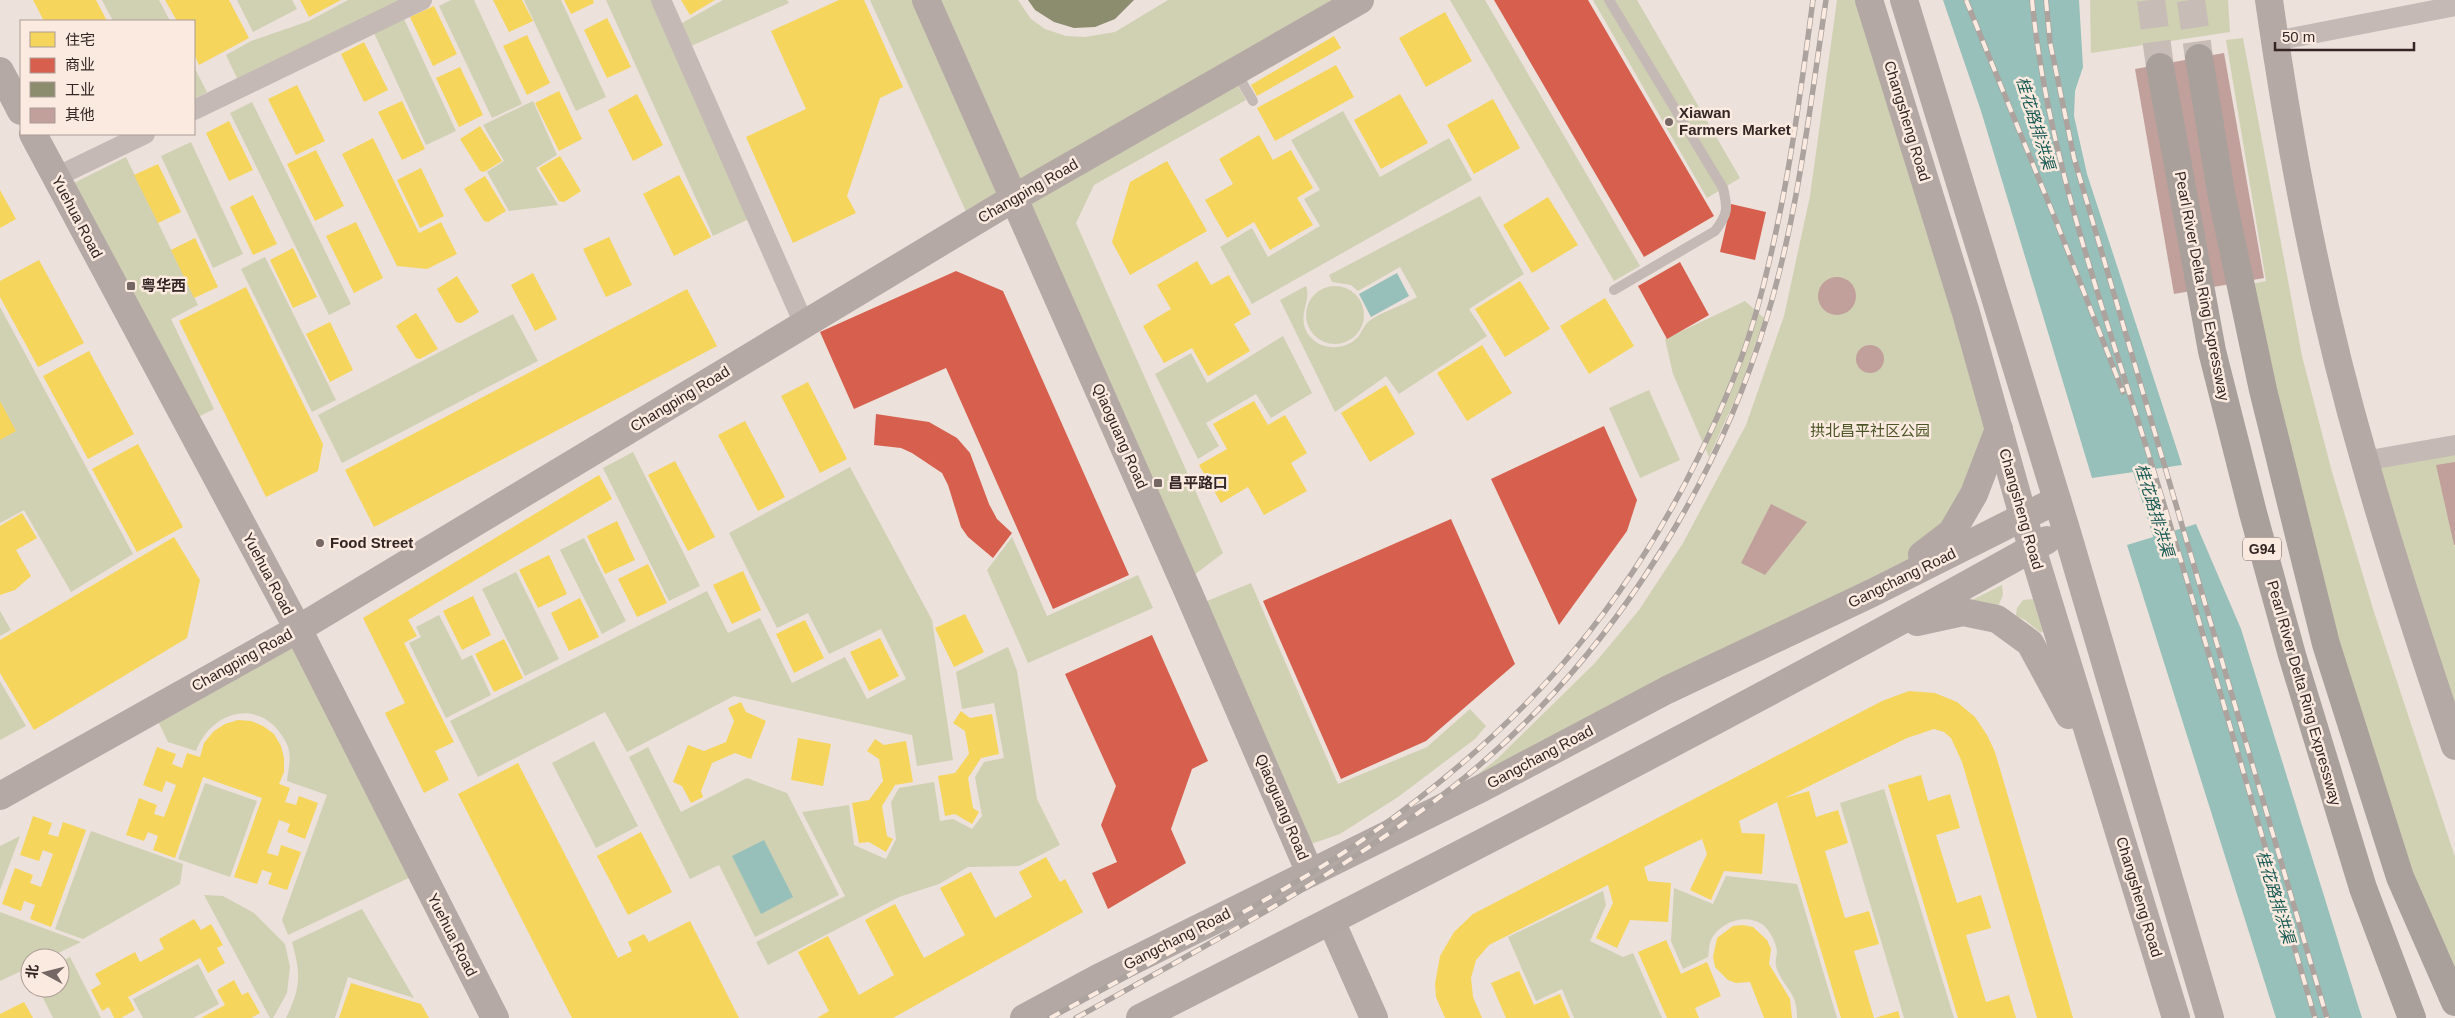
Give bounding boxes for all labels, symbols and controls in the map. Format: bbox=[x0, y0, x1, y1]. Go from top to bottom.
legend bbox=[20, 20, 195, 135]
scale bar bbox=[2275, 20, 2414, 52]
text: 50 m bbox=[2282, 28, 2315, 45]
text: 住宅 bbox=[65, 31, 95, 48]
text: 商业 bbox=[65, 56, 95, 73]
street label: Changsheng Road bbox=[1881, 59, 1934, 183]
water label: 桂花路排洪渠 bbox=[2013, 75, 2058, 173]
text: 工业 bbox=[65, 81, 95, 98]
place label: Xiawan Farmers Market bbox=[1679, 104, 1791, 138]
text: 其他 bbox=[65, 106, 95, 123]
marker: Xiawan Farmers Market bbox=[1663, 116, 1675, 128]
street label: Changping Road bbox=[975, 155, 1081, 226]
street label: Pearl River Delta Ring Expressway bbox=[2172, 170, 2233, 403]
street label: Yuehua Road bbox=[49, 173, 106, 261]
place label: 粤华西 bbox=[141, 277, 186, 294]
marker: 粤华西 bbox=[125, 280, 137, 292]
street label: Changping Road bbox=[627, 362, 732, 435]
street label: Qiaoguang Road bbox=[1090, 381, 1151, 491]
park label: 拱北昌平社区公园 bbox=[1810, 422, 1930, 439]
street label: Changsheng Road bbox=[1996, 446, 2047, 571]
water label: 桂花路排洪渠 bbox=[2132, 462, 2177, 560]
place label: 昌平路口 bbox=[1168, 474, 1228, 491]
marker: 昌平路口 bbox=[1152, 477, 1164, 489]
street label: Yuehua Road bbox=[240, 530, 297, 618]
place label: Food Street bbox=[330, 534, 413, 551]
marker: Food Street bbox=[314, 537, 326, 549]
road number: G94 bbox=[2243, 538, 2281, 560]
street label: Gangchang Road bbox=[1845, 544, 1958, 611]
street label: Pearl River Delta Ring Expressway bbox=[2264, 578, 2345, 808]
street label: Changping Road bbox=[188, 625, 295, 694]
street label: Gangchang Road bbox=[1484, 721, 1596, 792]
street label: Qiaoguang Road bbox=[1252, 751, 1312, 862]
street label: Changsheng Road bbox=[2113, 835, 2166, 959]
water label: 桂花路排洪渠 bbox=[2253, 849, 2298, 947]
street label: Yuehua Road bbox=[424, 890, 481, 979]
street label: Gangchang Road bbox=[1121, 904, 1233, 973]
north arrow bbox=[20, 948, 70, 998]
text: 北 bbox=[23, 963, 41, 979]

